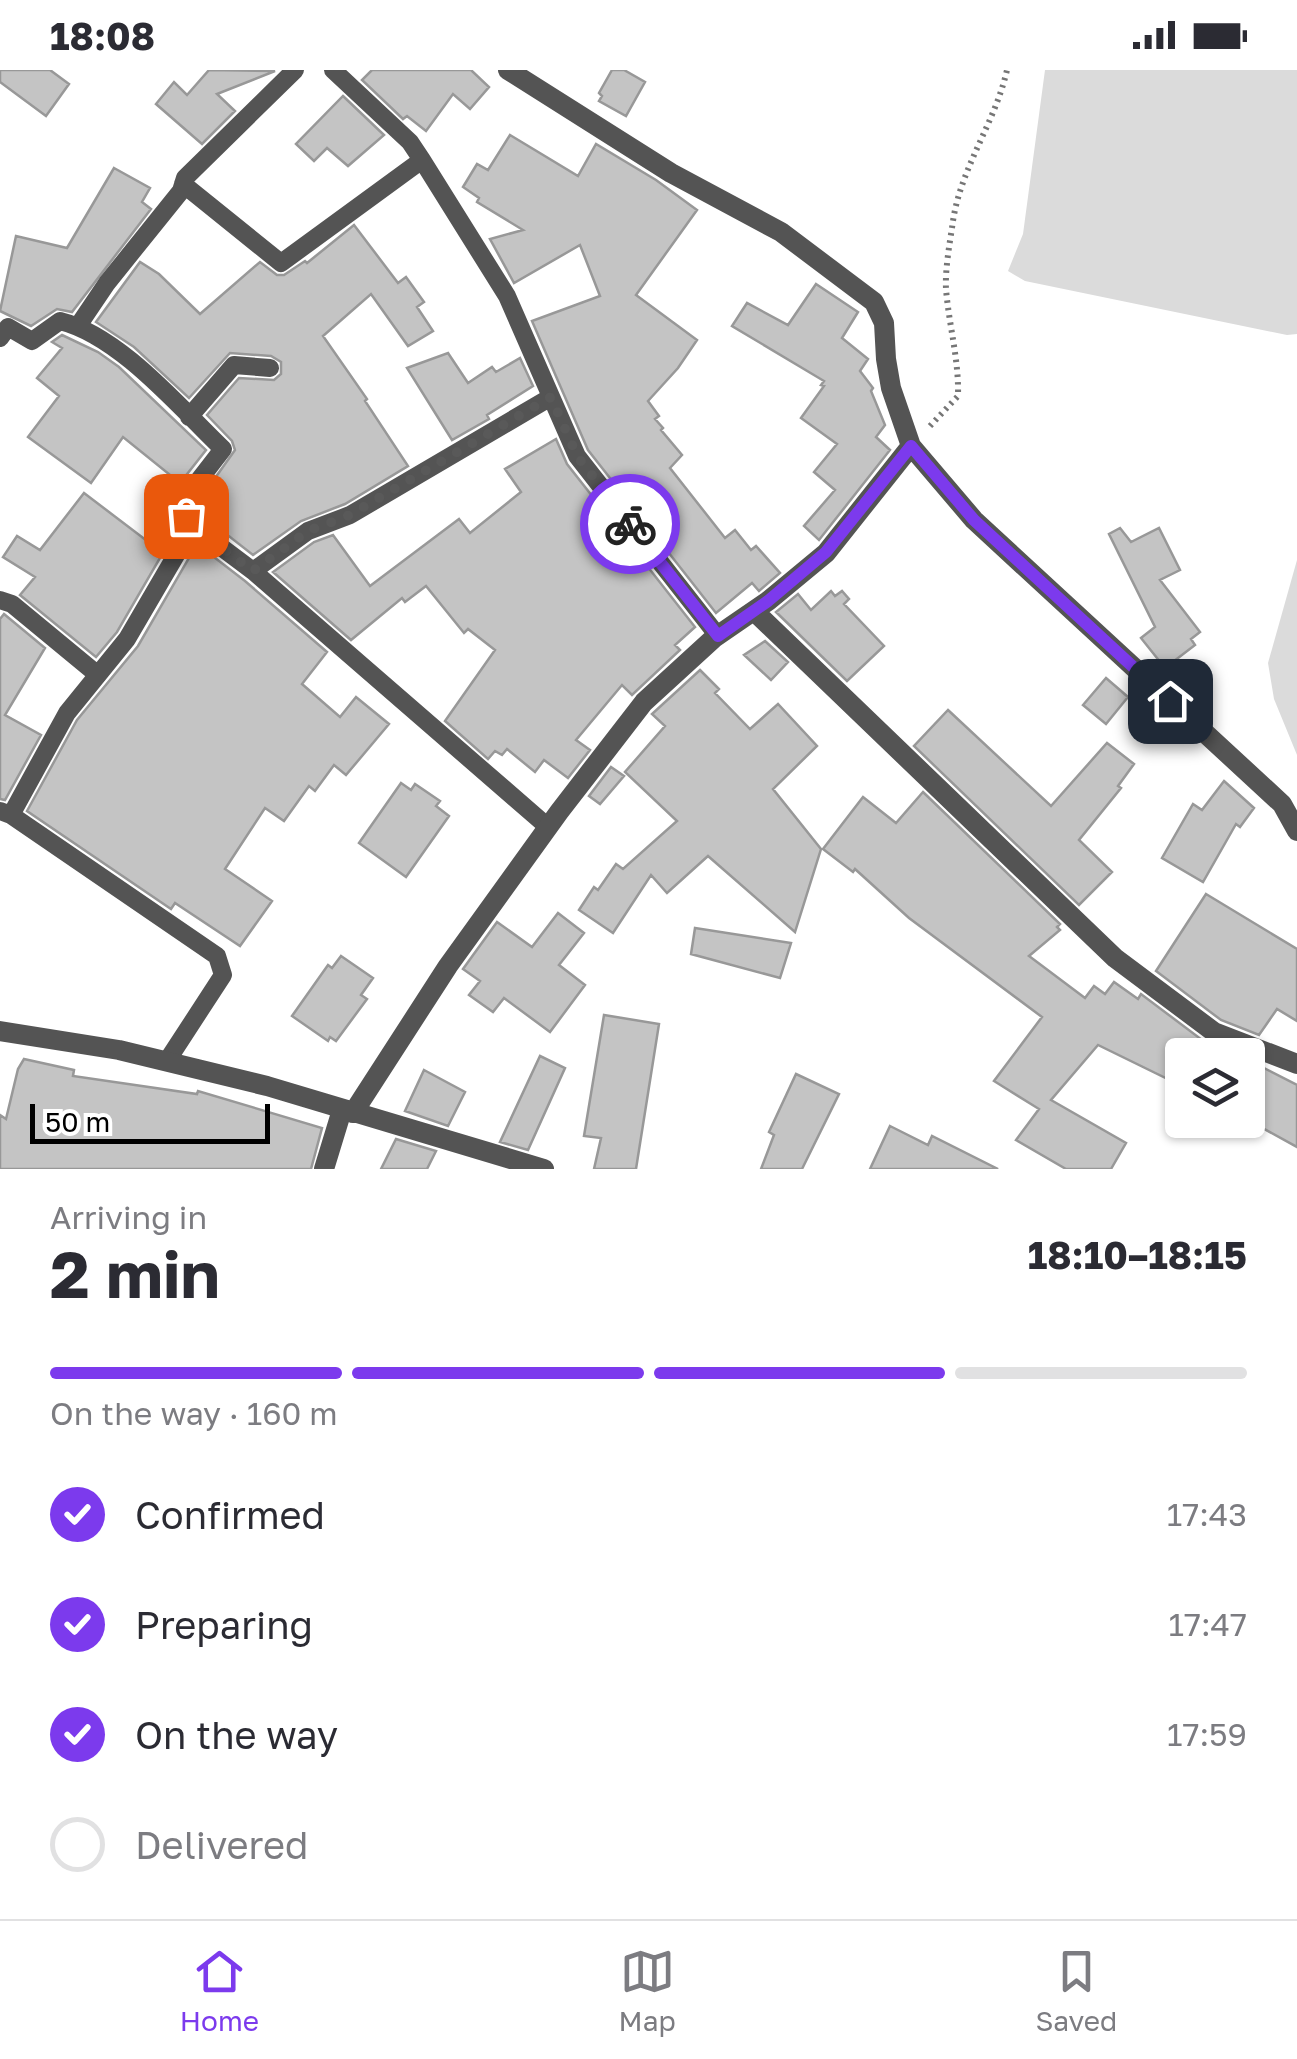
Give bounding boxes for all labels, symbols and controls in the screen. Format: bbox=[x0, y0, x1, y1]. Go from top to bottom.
text: 18:08 bbox=[50, 13, 155, 58]
pin bbox=[144, 474, 229, 559]
courier bbox=[580, 474, 680, 574]
icon: bag bbox=[159, 489, 214, 544]
icon: bike bbox=[603, 497, 658, 552]
pin bbox=[1128, 659, 1213, 744]
icon: home bbox=[1143, 674, 1198, 729]
map controls bbox=[1165, 1038, 1265, 1138]
button: layers bbox=[1165, 1038, 1265, 1138]
scale bar bbox=[30, 1099, 270, 1144]
text: 50 m bbox=[45, 1105, 110, 1138]
text: Arriving in bbox=[50, 1198, 207, 1236]
text: 18:10–18:15 bbox=[1028, 1232, 1247, 1277]
text: 2 min bbox=[50, 1234, 220, 1312]
text: On the way · 160 m bbox=[50, 1394, 338, 1432]
icon: check bbox=[50, 1487, 105, 1542]
text: Confirmed bbox=[135, 1492, 325, 1537]
text: 17:43 bbox=[1167, 1495, 1247, 1533]
icon: check bbox=[50, 1597, 105, 1652]
text: Preparing bbox=[135, 1602, 313, 1647]
text: 17:47 bbox=[1168, 1605, 1247, 1643]
icon: check bbox=[50, 1707, 105, 1762]
text: On the way bbox=[135, 1712, 338, 1757]
text: 17:59 bbox=[1167, 1715, 1247, 1753]
text: Delivered bbox=[135, 1822, 308, 1867]
tab: Home bbox=[180, 1944, 259, 2037]
tab: Map bbox=[619, 1944, 676, 2037]
tab: Saved bbox=[1035, 1944, 1117, 2037]

